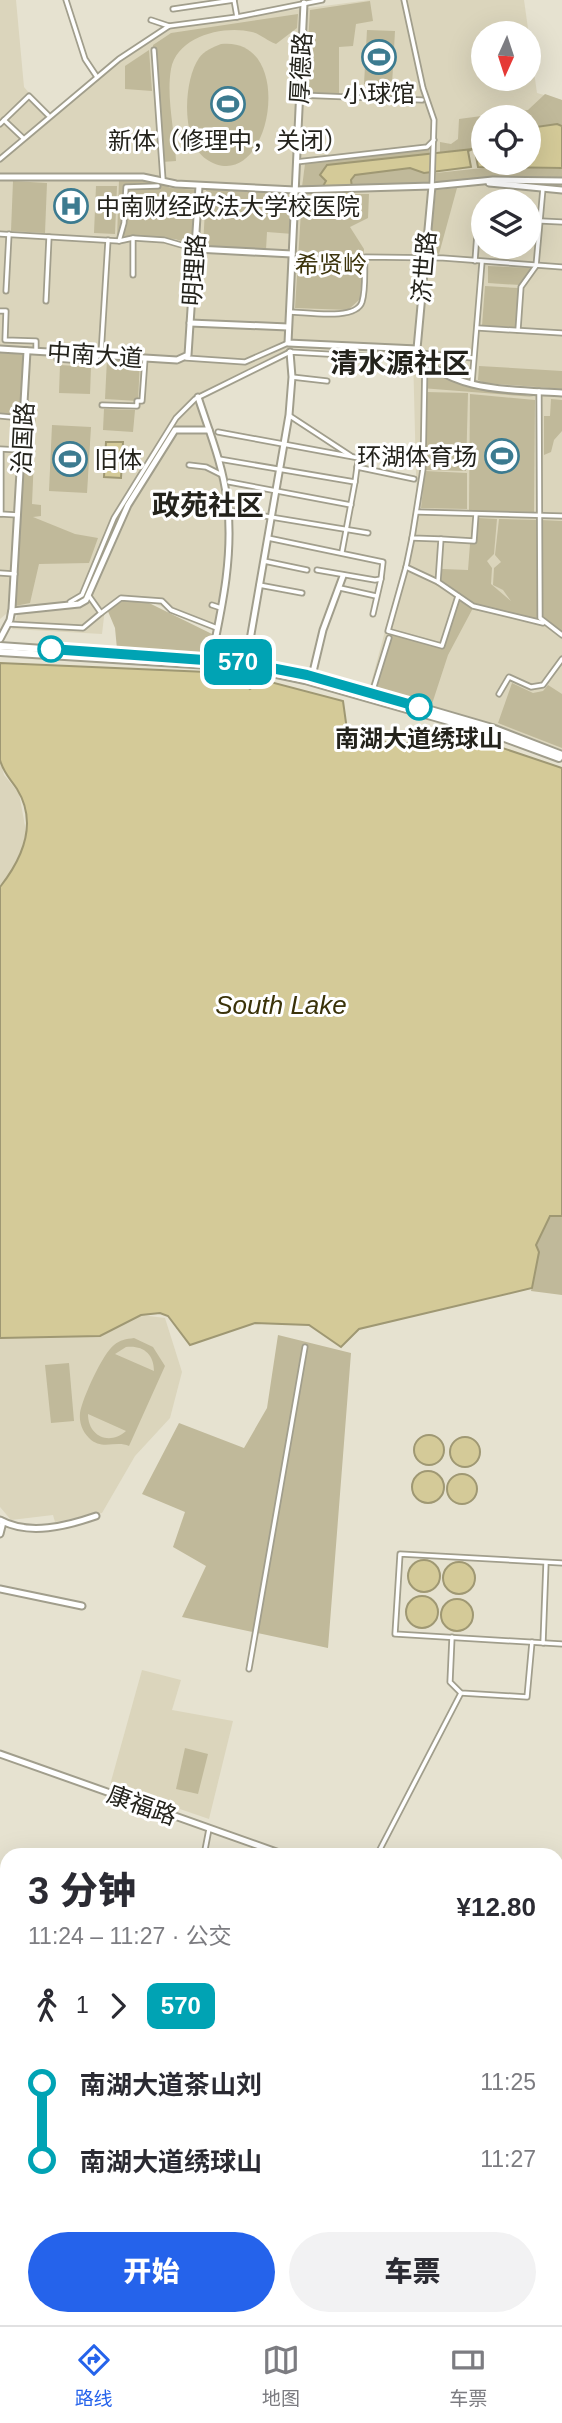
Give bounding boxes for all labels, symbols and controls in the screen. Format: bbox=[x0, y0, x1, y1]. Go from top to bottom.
north arrow bbox=[471, 21, 541, 91]
map controls bbox=[471, 21, 541, 259]
street label: 厚德路 bbox=[286, 31, 316, 105]
sports icon: 小球馆 bbox=[360, 38, 398, 76]
place label: 小球馆 bbox=[343, 80, 415, 107]
sports icon: 新体（修理中，关闭） bbox=[209, 85, 247, 123]
button: locate bbox=[471, 105, 541, 175]
place label: 新体（修理中，关闭） bbox=[108, 127, 348, 154]
hospital icon: 中南财经政法大学校医院 bbox=[52, 187, 90, 225]
button: layers bbox=[471, 189, 541, 259]
place label: 中南财经政法大学校医院 bbox=[96, 193, 360, 220]
street label: 济世路 bbox=[407, 230, 441, 304]
street label: 明理路 bbox=[178, 233, 210, 307]
park label: 希贤岭 bbox=[295, 251, 367, 278]
street label: 中南大道 bbox=[46, 338, 144, 372]
district label: 清水源社区 bbox=[330, 348, 470, 379]
street label: 治国路 bbox=[8, 401, 38, 475]
sports icon: 环湖体育场 bbox=[483, 437, 521, 475]
sports icon: 旧体 bbox=[51, 440, 89, 478]
place label: 环湖体育场 bbox=[357, 443, 477, 470]
place label: 旧体 bbox=[94, 446, 142, 473]
district label: 政苑社区 bbox=[152, 490, 264, 521]
unlabelled marker bbox=[38, 636, 64, 662]
line badge: 570 bbox=[198, 639, 278, 685]
text: 570 bbox=[218, 648, 258, 675]
marker: 南湖大道绣球山 bbox=[406, 694, 432, 720]
place label: 南湖大道绣球山 bbox=[335, 725, 503, 752]
water label: South Lake bbox=[215, 990, 347, 1020]
street label: 康福路 bbox=[104, 1780, 180, 1830]
text: 3 分钟 bbox=[28, 1870, 136, 1912]
text: ¥12.80 bbox=[456, 1892, 536, 1922]
text: 11:24 – 11:27 · 公交 bbox=[28, 1923, 232, 1949]
icon: walk bbox=[28, 1987, 66, 2025]
icon: forward bbox=[99, 1987, 137, 2025]
text: 1 bbox=[76, 1992, 89, 2018]
text: 570 bbox=[161, 1992, 201, 2019]
text: 11:25 bbox=[480, 2069, 536, 2095]
text: 南湖大道茶山刘 bbox=[80, 2070, 262, 2100]
text: 11:27 bbox=[480, 2146, 536, 2172]
text: 南湖大道绣球山 bbox=[80, 2147, 262, 2177]
button: 开始 bbox=[28, 2232, 275, 2312]
button: 车票 bbox=[289, 2232, 536, 2312]
tab: 路线 bbox=[75, 2341, 113, 2410]
tab: 地图 bbox=[262, 2341, 300, 2410]
tab: 车票 bbox=[449, 2341, 487, 2410]

